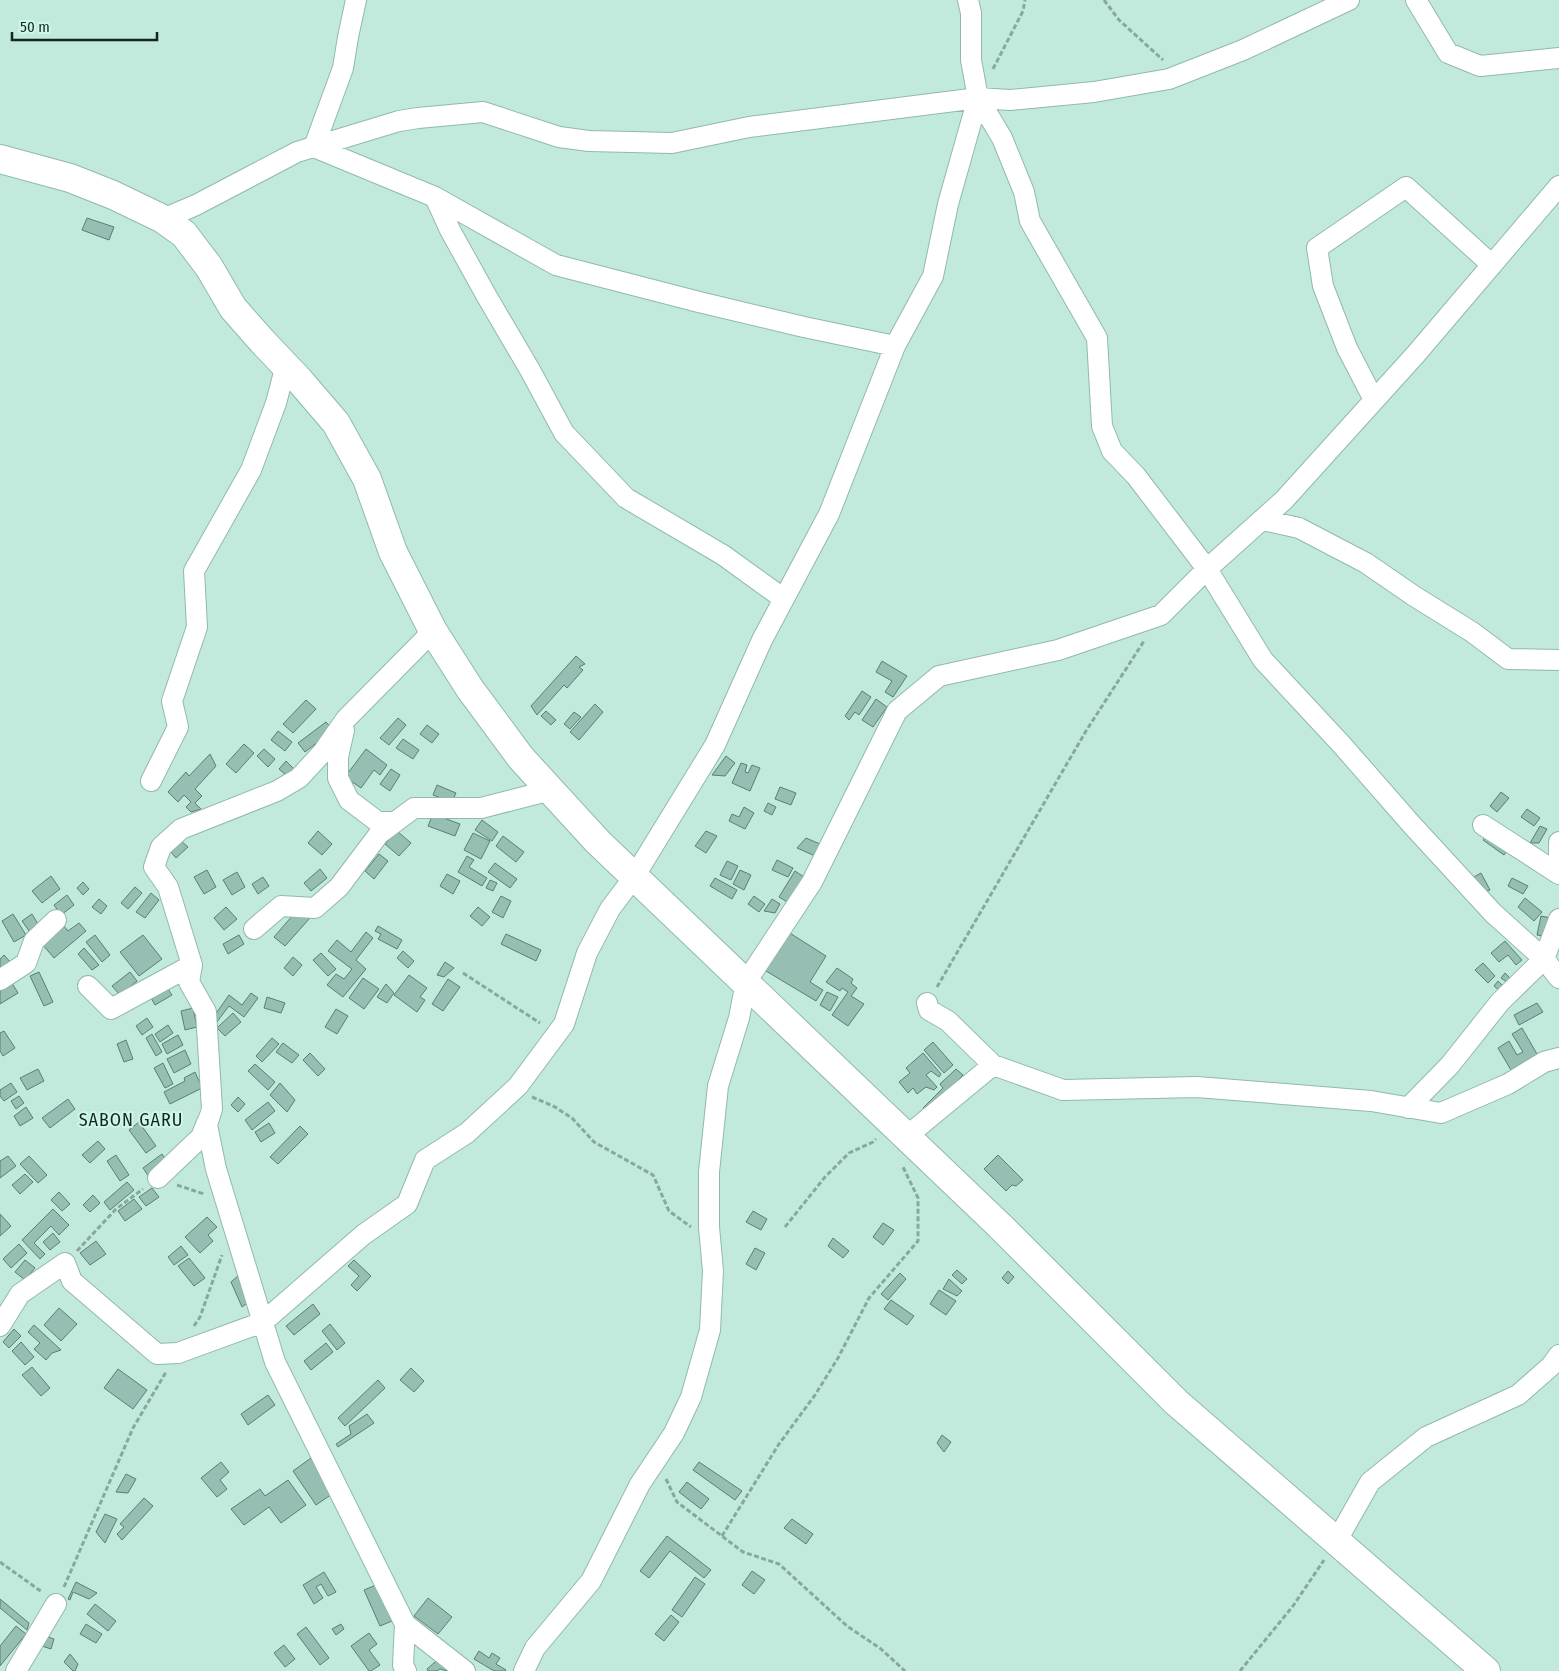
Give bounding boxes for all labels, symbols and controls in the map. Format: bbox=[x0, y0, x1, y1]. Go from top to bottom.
scale bar bbox=[12, 10, 158, 42]
text: 50 m bbox=[20, 18, 50, 36]
district label: SABON GARU bbox=[79, 1109, 183, 1131]

